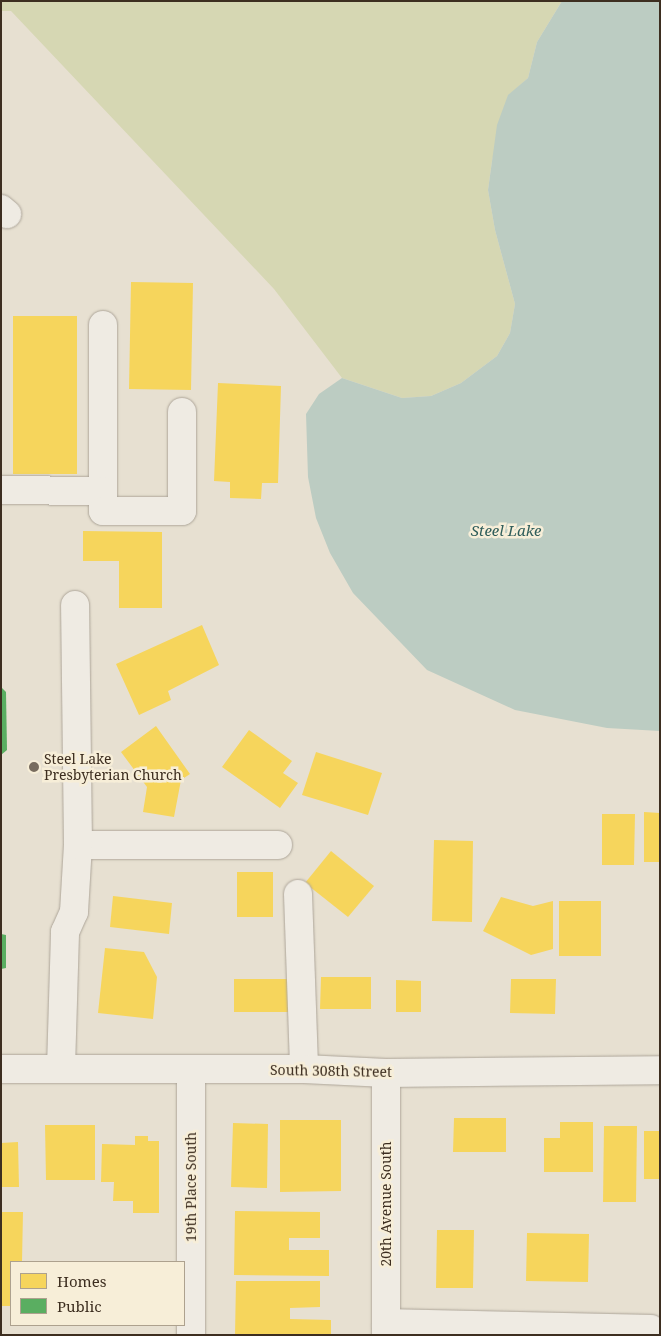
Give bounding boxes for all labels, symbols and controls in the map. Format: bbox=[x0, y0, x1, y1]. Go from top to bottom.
water label: Steel Lake bbox=[471, 522, 541, 540]
place label: Steel Lake Presbyterian Church bbox=[44, 751, 182, 784]
marker: Steel Lake Presbyterian Church bbox=[28, 761, 40, 773]
street label: South 308th Street bbox=[270, 1062, 392, 1080]
street label: 19th Place South bbox=[183, 1132, 199, 1242]
street label: 20th Avenue South bbox=[378, 1141, 394, 1267]
legend bbox=[10, 1261, 185, 1326]
text: Homes bbox=[57, 1271, 107, 1291]
text: Public bbox=[57, 1296, 102, 1316]

